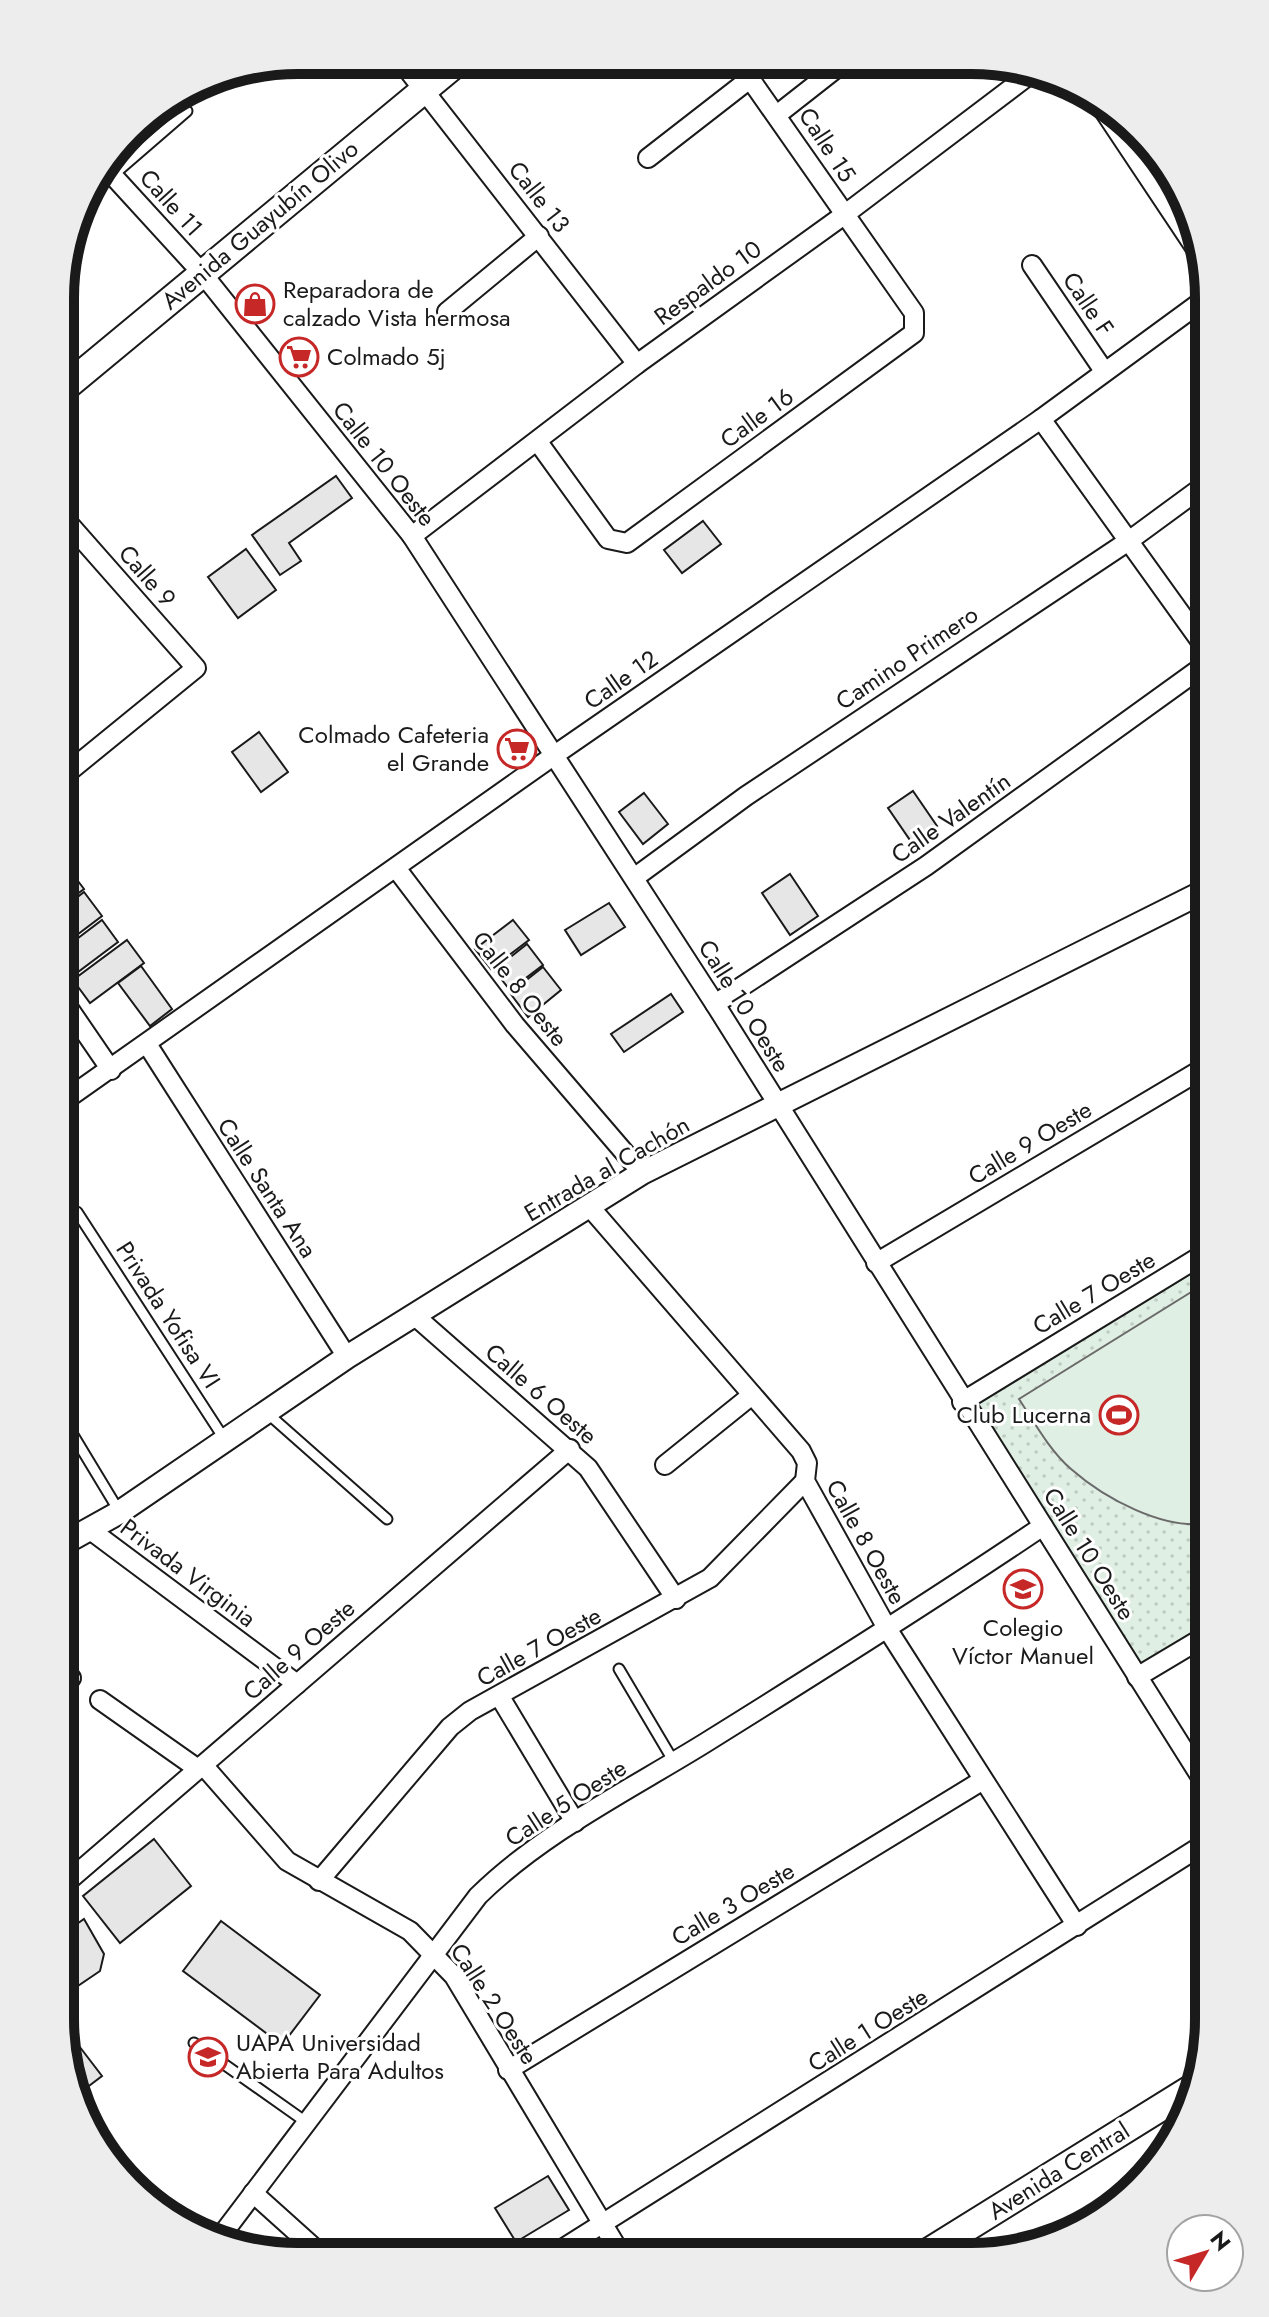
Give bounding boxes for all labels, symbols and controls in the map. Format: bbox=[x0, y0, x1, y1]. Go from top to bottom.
street label: Calle 15 bbox=[790, 100, 865, 189]
street label: Avenida Guayubín Olivo bbox=[153, 132, 366, 318]
street label: Calle 13 bbox=[500, 153, 579, 240]
street label: Calle 11 bbox=[132, 161, 211, 244]
street label: Respaldo 10 bbox=[647, 232, 769, 334]
street label: Calle F bbox=[1054, 265, 1123, 343]
place label: Reparadora de calzado Vista hermosa bbox=[283, 272, 511, 335]
shop icon: Reparadora de calzado Vista hermosa bbox=[234, 283, 276, 325]
supermarket icon: Colmado 5j bbox=[278, 336, 320, 378]
place label: Colmado 5j bbox=[327, 339, 446, 374]
street label: Calle 16 bbox=[713, 379, 801, 456]
street label: Calle 10 Oeste bbox=[324, 394, 444, 534]
street label: Calle 9 bbox=[110, 537, 184, 614]
street label: Camino Primero bbox=[829, 597, 985, 718]
street label: Calle 12 bbox=[577, 641, 665, 718]
place label: Colmado Cafeteria el Grande bbox=[298, 717, 489, 780]
supermarket icon: Colmado Cafeteria el Grande bbox=[496, 728, 538, 770]
street label: Calle Valentín bbox=[884, 763, 1018, 872]
street label: Calle 8 Oeste bbox=[464, 924, 577, 1054]
street label: Calle 10 Oeste bbox=[690, 933, 799, 1079]
street label: Calle 9 Oeste bbox=[961, 1092, 1098, 1193]
street label: Entrada al Cachón bbox=[518, 1107, 696, 1230]
street label: Calle Santa Ana bbox=[209, 1111, 326, 1265]
street label: Privada Yofisa VI bbox=[108, 1234, 229, 1395]
street label: Calle 7 Oeste bbox=[1026, 1242, 1162, 1343]
street label: Calle 6 Oeste bbox=[477, 1335, 605, 1452]
sports icon: Club Lucerna bbox=[1098, 1394, 1140, 1436]
place label: Club Lucerna bbox=[956, 1397, 1091, 1432]
street label: Calle 8 Oeste bbox=[818, 1473, 915, 1611]
street label: Calle 10 Oeste bbox=[1035, 1481, 1144, 1627]
street label: Privada Virginia bbox=[113, 1510, 263, 1635]
school or university icon: Colegio Víctor Manuel bbox=[1002, 1568, 1044, 1610]
street label: Calle 9 Oeste bbox=[235, 1591, 363, 1708]
street label: Calle 7 Oeste bbox=[470, 1598, 607, 1695]
place label: Colegio Víctor Manuel bbox=[952, 1610, 1094, 1673]
street label: Calle 5 Oeste bbox=[498, 1750, 633, 1855]
street label: Calle 3 Oeste bbox=[665, 1853, 801, 1954]
street label: Calle 2 Oeste bbox=[442, 1936, 547, 2071]
street label: Calle 1 Oeste bbox=[801, 1979, 935, 2080]
place label: UAPA Universidad Abierta Para Adultos bbox=[236, 2025, 444, 2088]
school or university icon: UAPA Universidad Abierta Para Adultos bbox=[187, 2036, 229, 2078]
street label: Avenida Central bbox=[981, 2113, 1136, 2228]
north arrow bbox=[1165, 2213, 1245, 2293]
text: N bbox=[1203, 2224, 1239, 2257]

